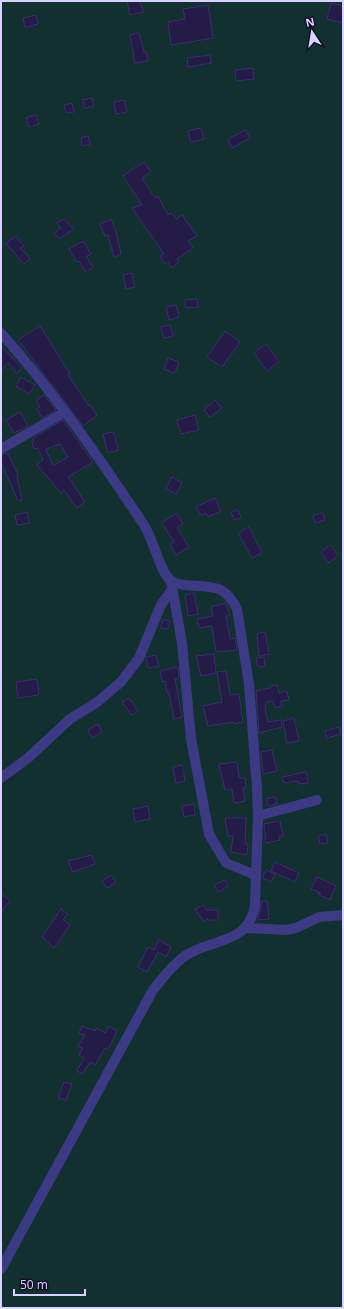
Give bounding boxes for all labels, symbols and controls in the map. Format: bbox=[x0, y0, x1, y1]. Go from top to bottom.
north arrow bbox=[292, 12, 332, 52]
text: N bbox=[304, 13, 316, 30]
scale bar bbox=[14, 1271, 85, 1297]
text: 50 m bbox=[20, 1276, 48, 1293]

